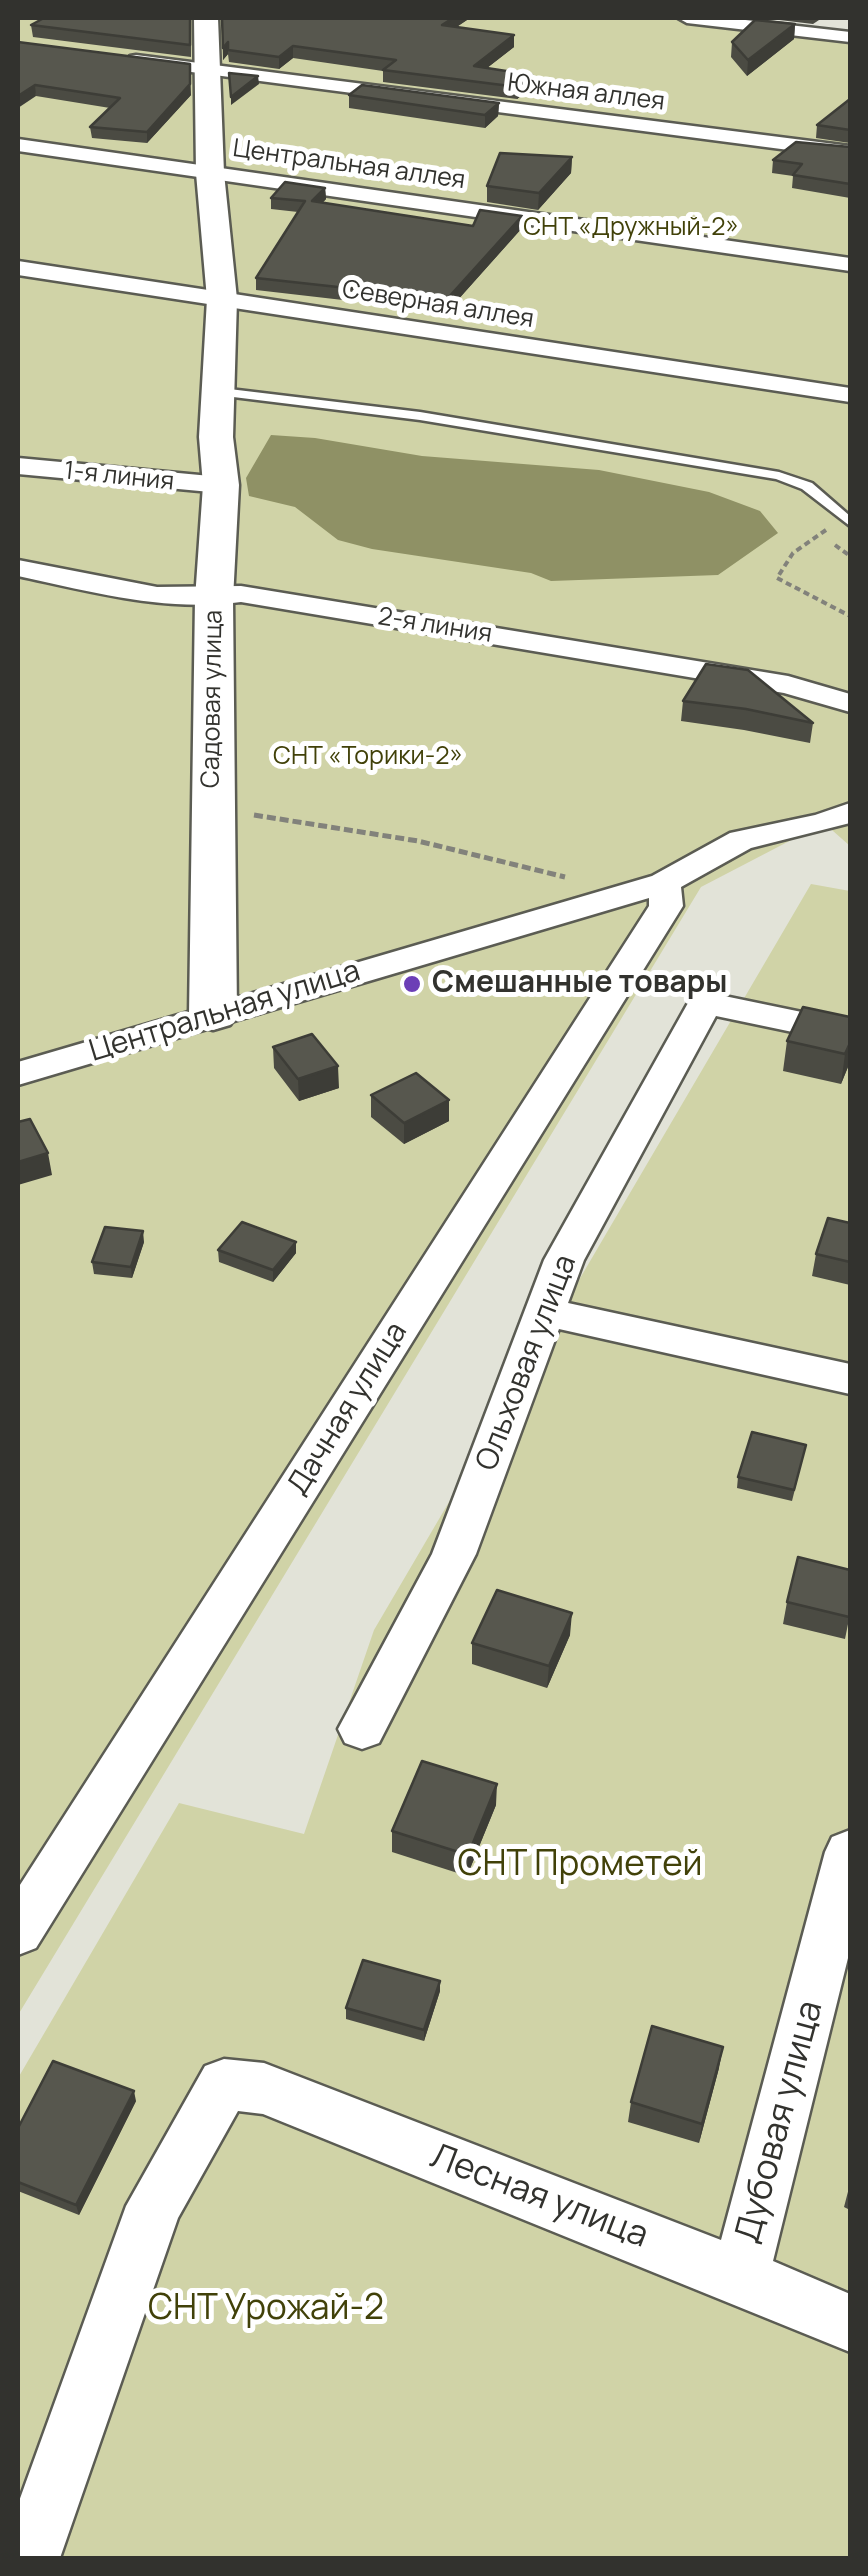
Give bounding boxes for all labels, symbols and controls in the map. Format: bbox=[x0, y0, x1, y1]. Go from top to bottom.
street label: Южная аллея bbox=[506, 68, 666, 118]
street label: Центральная аллея bbox=[231, 134, 467, 196]
park label: СНТ «Дружный-2» bbox=[523, 213, 739, 243]
street label: Северная аллея bbox=[340, 275, 536, 335]
street label: 1-я линия bbox=[62, 456, 176, 498]
street label: 2-я линия bbox=[376, 602, 494, 650]
street label: Садовая улица bbox=[196, 610, 230, 788]
park label: СНТ «Торики-2» bbox=[273, 742, 463, 772]
street label: Центральная улица bbox=[85, 954, 365, 1070]
place label: Смешанные товары bbox=[432, 966, 727, 1002]
marker: Смешанные товары bbox=[401, 973, 423, 995]
street label: Ольховая улица bbox=[469, 1250, 585, 1476]
street label: Дачная улица bbox=[281, 1316, 415, 1502]
park label: СНТ Прометей bbox=[457, 1844, 703, 1886]
street label: Дубовая улица bbox=[728, 1996, 832, 2248]
street label: Лесная улица bbox=[424, 2136, 654, 2258]
park label: СНТ Урожай-2 bbox=[148, 2288, 384, 2330]

